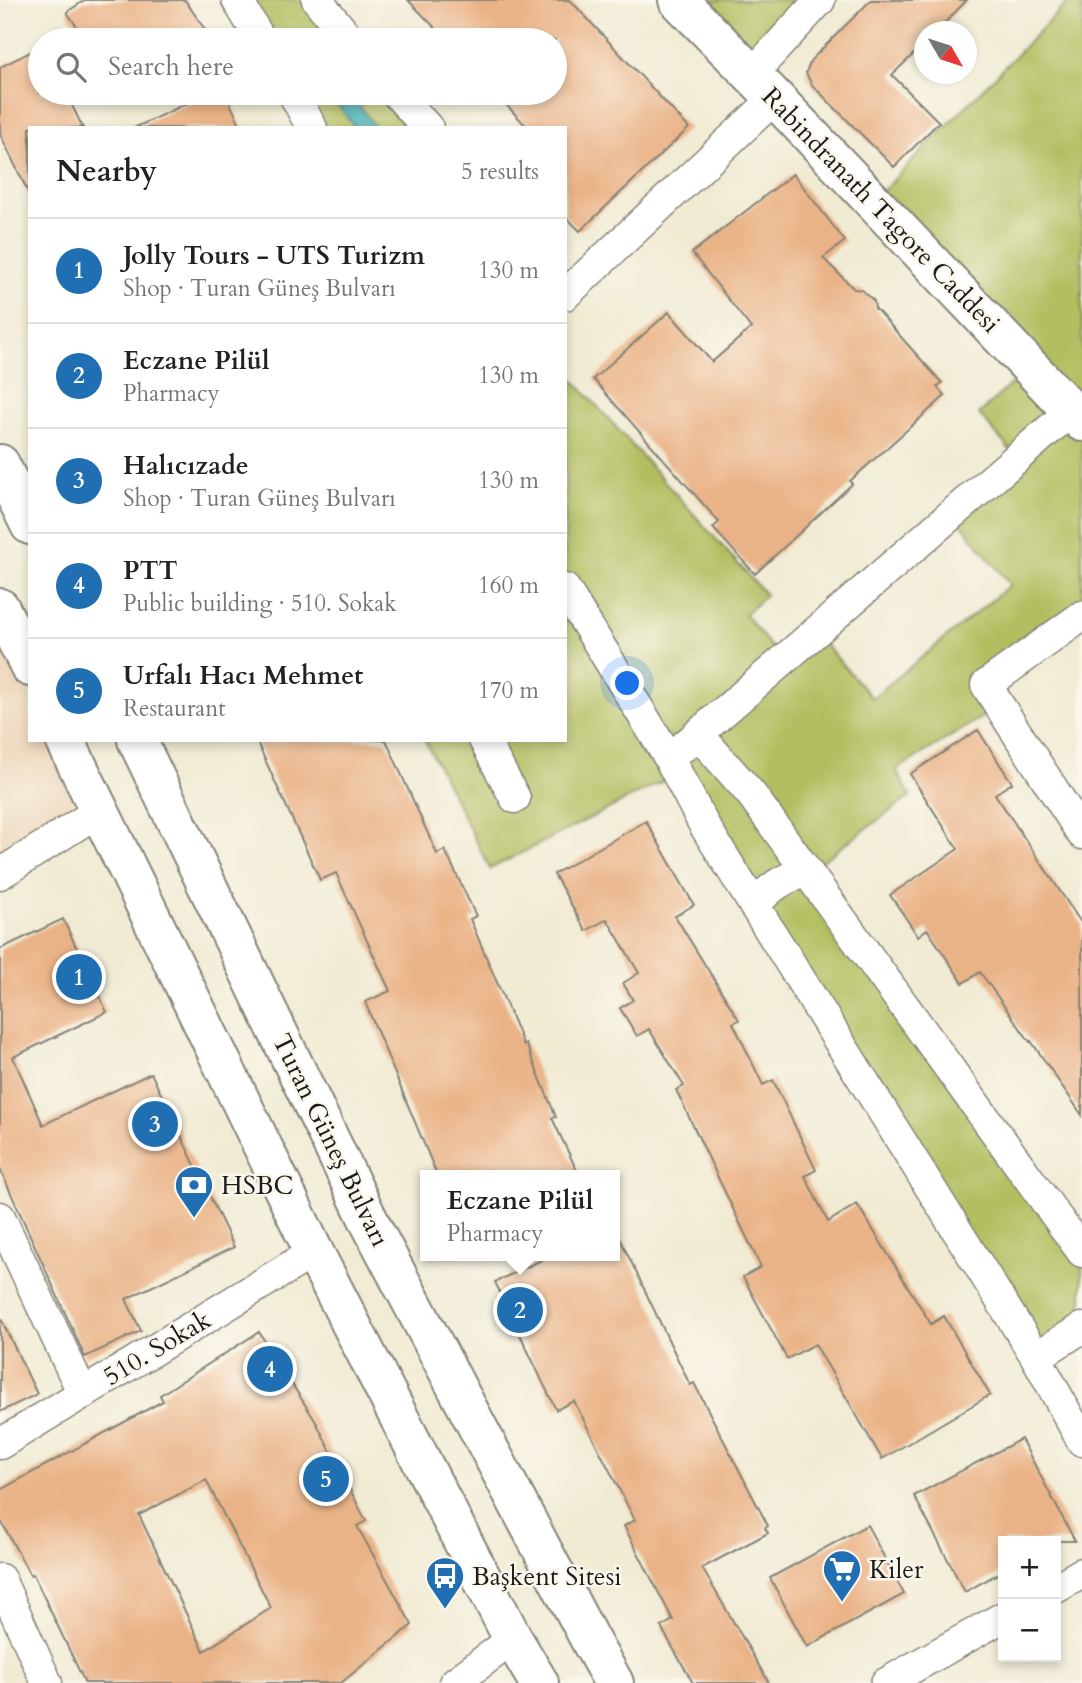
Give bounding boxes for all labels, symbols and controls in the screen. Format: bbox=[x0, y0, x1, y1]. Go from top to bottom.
north arrow bbox=[914, 21, 977, 84]
search box bbox=[28, 28, 567, 105]
icon: search bbox=[52, 48, 90, 86]
text: Search here bbox=[108, 49, 234, 84]
street label: Rabindranath Tagore Caddesi bbox=[754, 79, 1008, 341]
text: Nearby bbox=[56, 151, 157, 192]
text: 5 results bbox=[461, 156, 539, 187]
text: Jolly Tours - UTS Turizm bbox=[123, 238, 425, 273]
text: 1 bbox=[73, 255, 85, 286]
text: 130 m bbox=[478, 255, 539, 286]
text: Shop · Turan Güneş Bulvarı bbox=[123, 273, 396, 304]
text: Eczane Pilül bbox=[123, 343, 270, 378]
text: 2 bbox=[73, 360, 85, 391]
text: 130 m bbox=[478, 360, 539, 391]
text: Pharmacy bbox=[123, 378, 220, 409]
text: Halıcızade bbox=[123, 448, 249, 483]
text: 3 bbox=[73, 465, 85, 496]
text: 130 m bbox=[478, 465, 539, 496]
text: Shop · Turan Güneş Bulvarı bbox=[123, 483, 396, 514]
text: PTT bbox=[123, 553, 178, 588]
text: 4 bbox=[73, 570, 85, 601]
text: 160 m bbox=[478, 570, 539, 601]
text: Public building · 510. Sokak bbox=[123, 588, 397, 619]
text: Urfalı Hacı Mehmet bbox=[123, 658, 363, 693]
your location bbox=[610, 666, 644, 700]
text: 5 bbox=[73, 675, 85, 706]
text: 170 m bbox=[478, 675, 539, 706]
text: Restaurant bbox=[123, 693, 226, 724]
pin: 1 bbox=[56, 951, 102, 1003]
street label: Turan Güneş Bulvarı bbox=[264, 1028, 398, 1252]
pin: 3 bbox=[132, 1098, 178, 1150]
bank icon: HSBC bbox=[173, 1164, 215, 1219]
place label: HSBC bbox=[221, 1168, 293, 1203]
popup bbox=[420, 1170, 620, 1261]
text: Eczane Pilül bbox=[447, 1183, 593, 1218]
text: Pharmacy bbox=[447, 1218, 543, 1249]
pin: 2 bbox=[497, 1284, 543, 1336]
street label: 510. Sokak bbox=[97, 1302, 217, 1394]
pin: 4 bbox=[247, 1343, 293, 1395]
pin: 5 bbox=[303, 1453, 349, 1505]
map controls bbox=[998, 1536, 1061, 1662]
button: + bbox=[998, 1536, 1061, 1599]
supermarket icon: Kiler bbox=[821, 1548, 863, 1603]
place label: Kiler bbox=[869, 1552, 924, 1587]
bus stop icon: Başkent Sitesi bbox=[424, 1555, 466, 1610]
place label: Başkent Sitesi bbox=[472, 1559, 622, 1594]
button: − bbox=[998, 1599, 1061, 1662]

